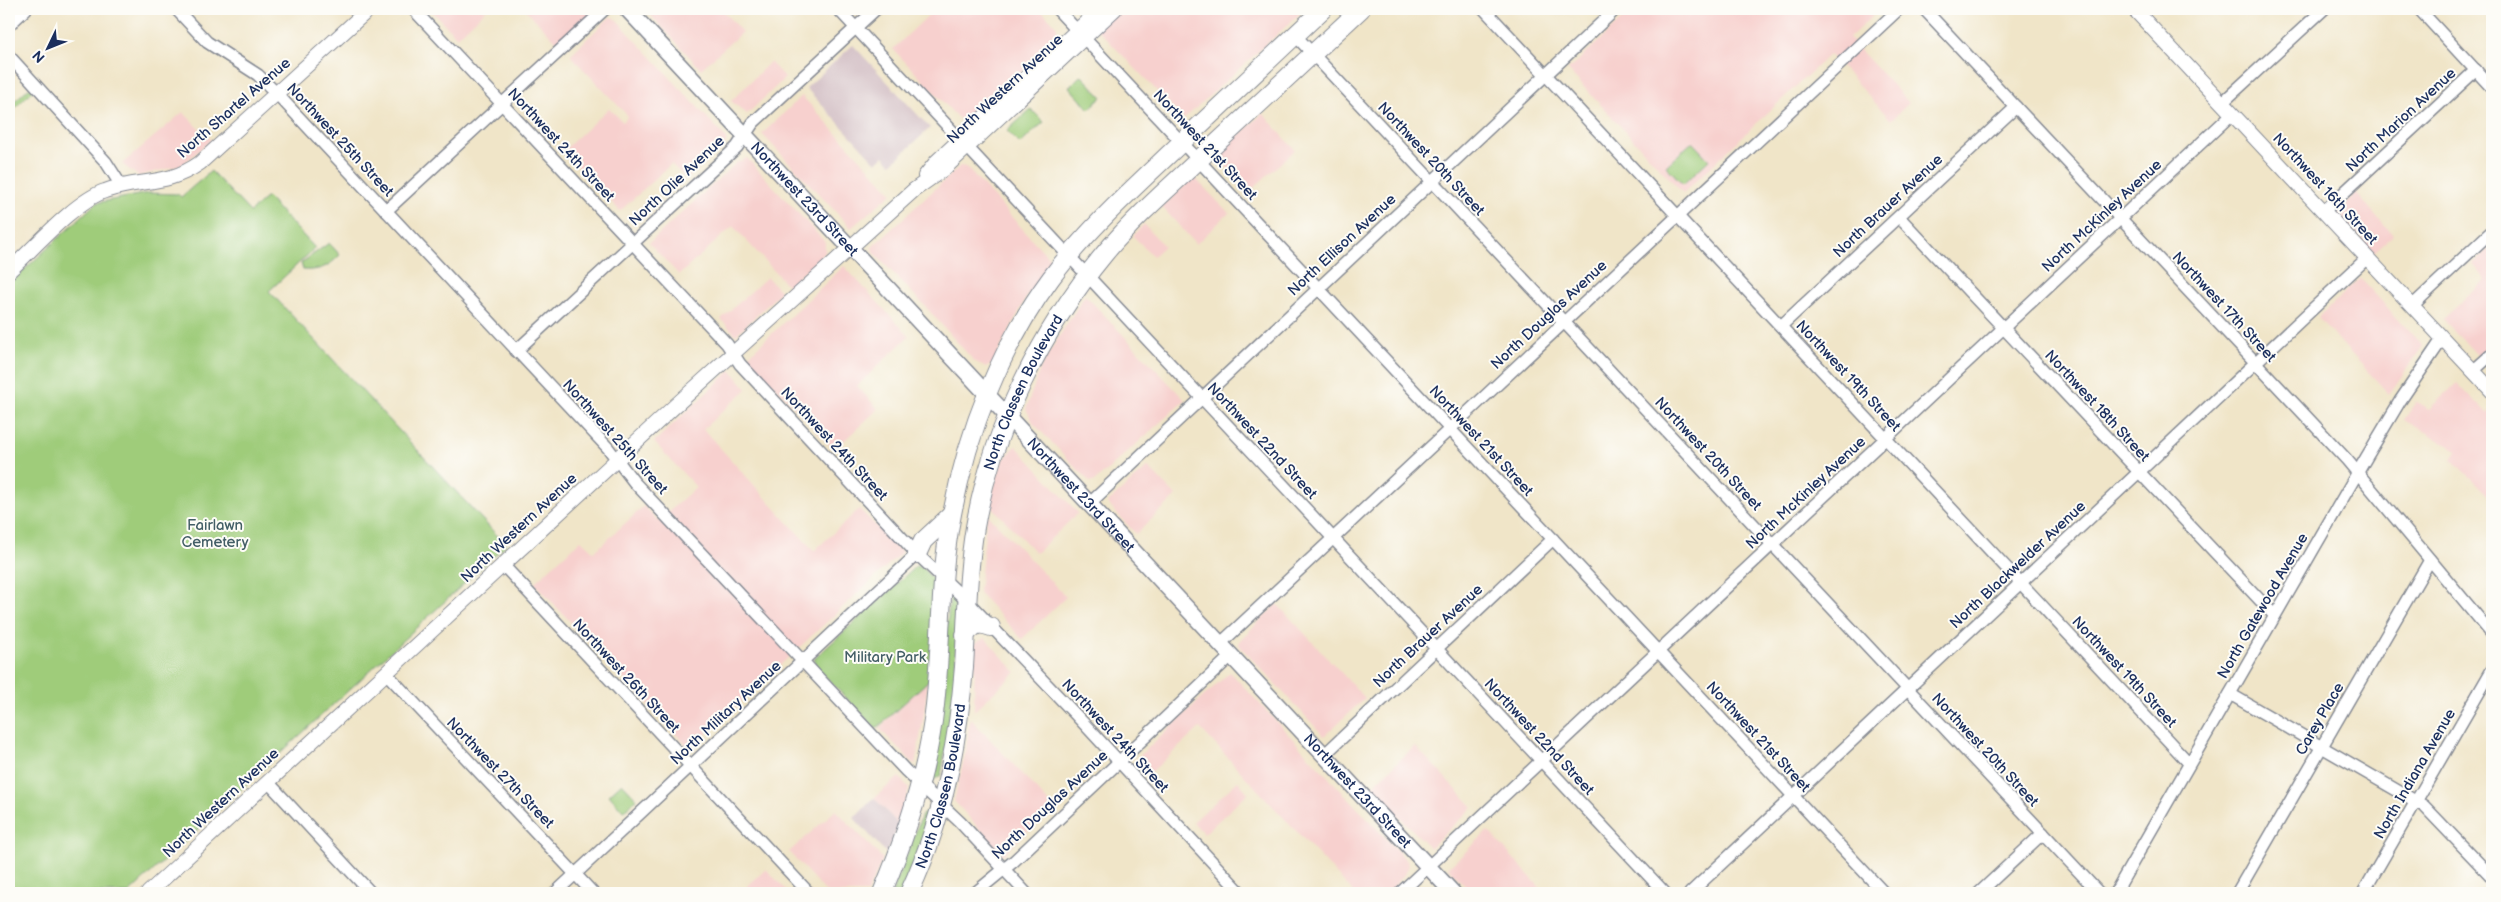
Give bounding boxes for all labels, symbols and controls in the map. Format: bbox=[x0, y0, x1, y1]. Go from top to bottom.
north arrow bbox=[22, 22, 72, 72]
street label: North Western Avenue bbox=[943, 30, 1067, 148]
text: N bbox=[29, 47, 49, 66]
street label: North Shartel Avenue bbox=[173, 53, 295, 162]
street label: North Marion Avenue bbox=[2342, 64, 2460, 176]
street label: Northwest 25th Street bbox=[282, 79, 398, 201]
street label: Northwest 24th Street bbox=[503, 84, 619, 206]
street label: Northwest 21st Street bbox=[1149, 86, 1261, 205]
street label: Northwest 20th Street bbox=[1373, 98, 1489, 220]
street label: Northwest 16th Street bbox=[2268, 129, 2382, 249]
street label: North Olie Avenue bbox=[625, 132, 729, 230]
street label: Northwest 23rd Street bbox=[746, 138, 863, 260]
street label: North Brauer Avenue bbox=[1829, 150, 1947, 262]
street label: North McKinley Avenue bbox=[2038, 155, 2166, 277]
street label: North Ellison Avenue bbox=[1284, 190, 1400, 300]
street label: Northwest 17th Street bbox=[2168, 248, 2280, 366]
street label: North Douglas Avenue bbox=[1487, 256, 1611, 374]
street label: North Classen Boulevard bbox=[979, 311, 1067, 473]
street label: Northwest 19th Street bbox=[1791, 316, 1905, 436]
street label: Northwest 18th Street bbox=[2040, 346, 2154, 466]
street label: Northwest 25th Street bbox=[558, 376, 672, 499]
street label: Northwest 22nd Street bbox=[1203, 379, 1321, 504]
street label: Northwest 21st Street bbox=[1425, 382, 1537, 501]
street label: Northwest 24th Street bbox=[776, 383, 892, 505]
street label: Northwest 20th Street bbox=[1650, 393, 1766, 515]
street label: North McKinley Avenue bbox=[1742, 432, 1870, 554]
street label: Northwest 23rd Street bbox=[1023, 434, 1139, 556]
street label: North Western Avenue bbox=[457, 469, 581, 587]
street label: North Blackwelder Avenue bbox=[1946, 497, 2090, 633]
park label: Fairlawn Cemetery bbox=[182, 516, 249, 552]
street label: North Gatewood Avenue bbox=[2213, 530, 2313, 682]
street label: North Brauer Avenue bbox=[1369, 580, 1487, 692]
street label: Northwest 19th Street bbox=[2067, 612, 2181, 732]
street label: Northwest 26th Street bbox=[568, 615, 684, 737]
park label: Military Park bbox=[844, 648, 927, 667]
street label: North Military Avenue bbox=[667, 657, 785, 769]
street label: Northwest 24th Street bbox=[1057, 675, 1173, 797]
street label: Northwest 22nd Street bbox=[1480, 675, 1598, 800]
street label: Northwest 21st Street bbox=[1702, 678, 1814, 797]
street label: Carey Place bbox=[2292, 679, 2349, 759]
street label: Northwest 20th Street bbox=[1927, 689, 2043, 811]
street label: North Classen Boulevard bbox=[911, 703, 970, 872]
street label: North Indiana Avenue bbox=[2370, 705, 2460, 843]
street label: Northwest 27th Street bbox=[442, 713, 558, 833]
street label: Northwest 23rd Street bbox=[1299, 730, 1416, 852]
street label: North Western Avenue bbox=[159, 744, 283, 862]
street label: North Douglas Avenue bbox=[988, 746, 1112, 864]

